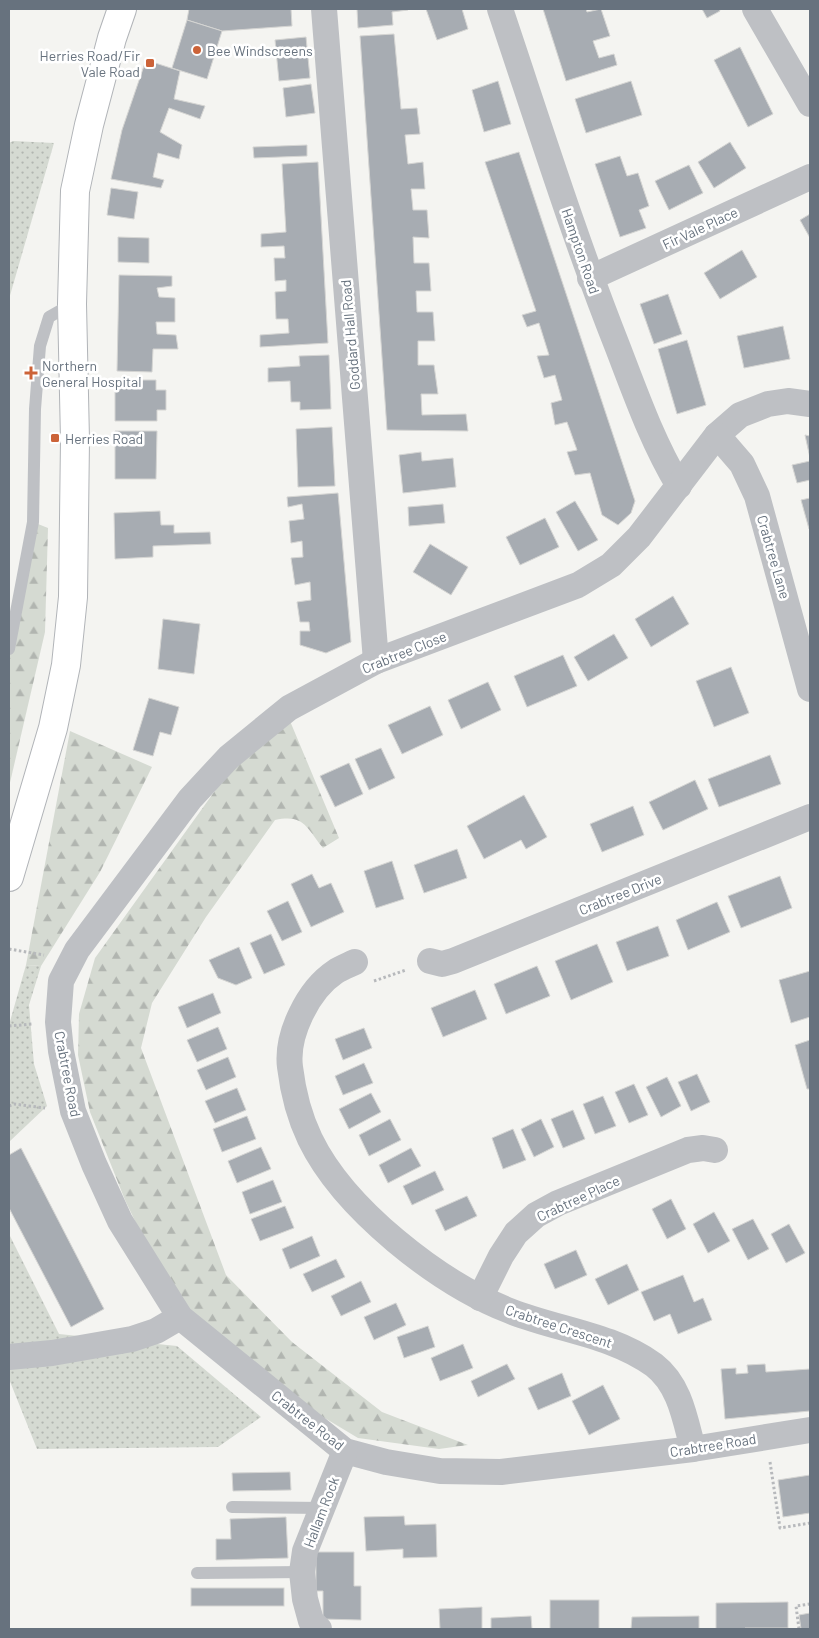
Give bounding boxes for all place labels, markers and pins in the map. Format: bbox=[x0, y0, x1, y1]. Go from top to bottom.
place label: Bee Windscreens bbox=[207, 42, 313, 59]
marker: Bee Windscreens bbox=[191, 44, 203, 56]
place label: Herries Road/Fir Vale Road bbox=[40, 47, 140, 80]
marker: Herries Road/Fir Vale Road bbox=[144, 57, 156, 69]
place label: Northern General Hospital bbox=[42, 357, 141, 390]
marker: Northern General Hospital bbox=[24, 366, 38, 380]
place label: Herries Road bbox=[65, 430, 143, 447]
marker: Herries Road bbox=[49, 432, 61, 444]

